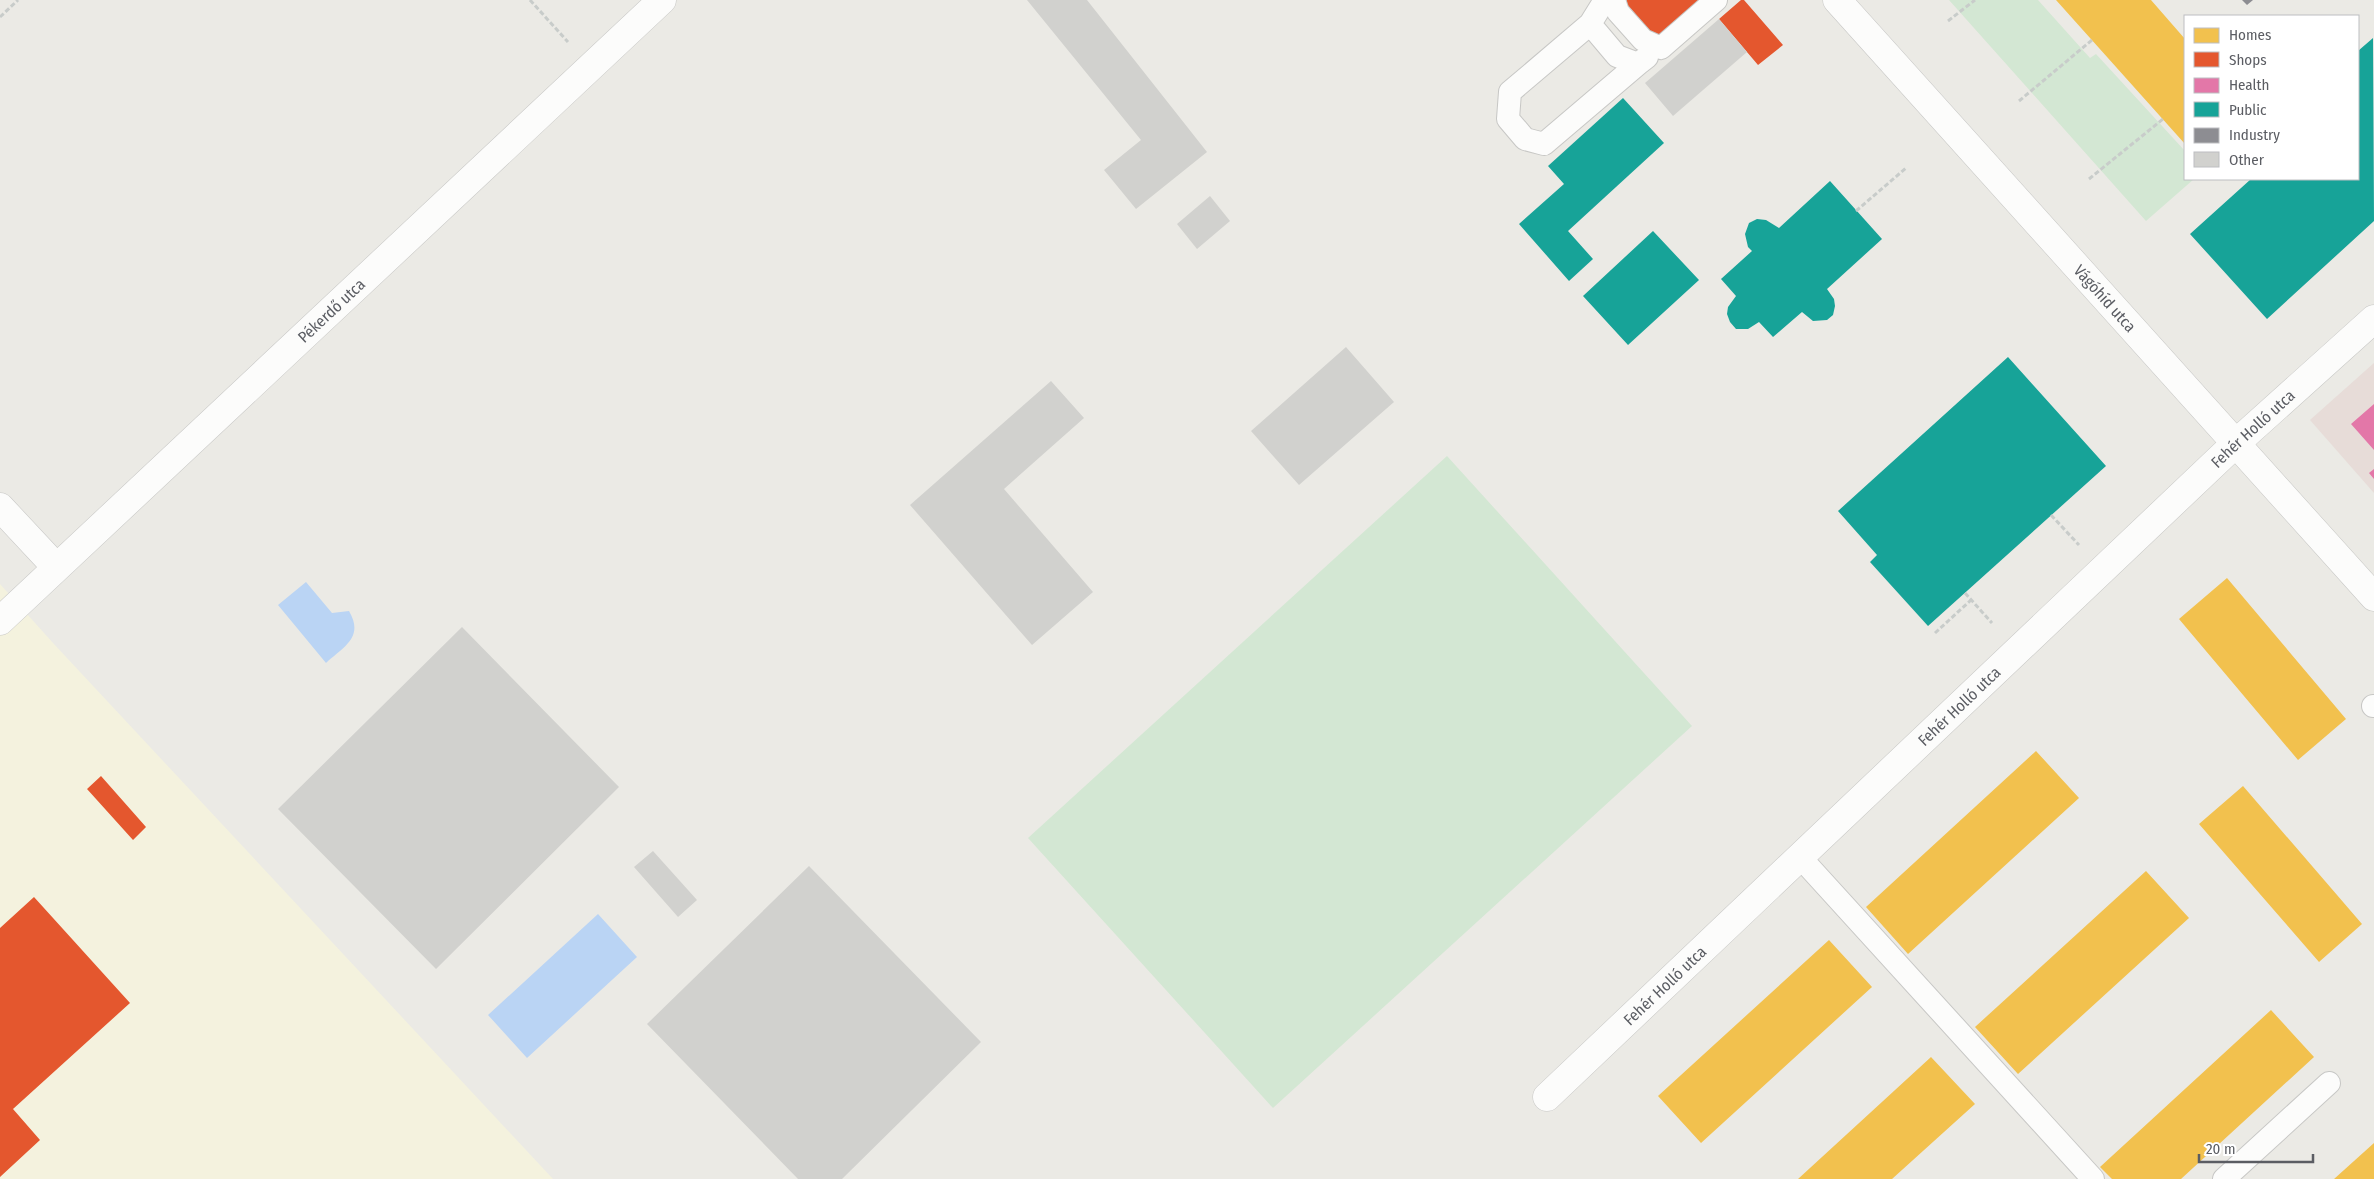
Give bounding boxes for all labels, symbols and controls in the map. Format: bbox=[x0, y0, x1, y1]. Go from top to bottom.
legend bbox=[2184, 15, 2359, 180]
text: Homes bbox=[2229, 26, 2271, 44]
text: Shops bbox=[2229, 51, 2267, 69]
text: Health bbox=[2229, 76, 2269, 94]
text: Public bbox=[2229, 101, 2267, 119]
text: Industry bbox=[2229, 126, 2280, 144]
text: Other bbox=[2229, 151, 2265, 169]
street label: Vágóhíd utca bbox=[2070, 261, 2140, 336]
street label: Pékerdő utca bbox=[294, 274, 369, 346]
street label: Fehér Holló utca bbox=[2207, 385, 2299, 471]
street label: Fehér Holló utca bbox=[1914, 662, 2004, 750]
street label: Fehér Holló utca bbox=[1619, 942, 1710, 1029]
scale bar bbox=[2199, 1132, 2313, 1164]
text: 20 m bbox=[2206, 1140, 2236, 1158]

